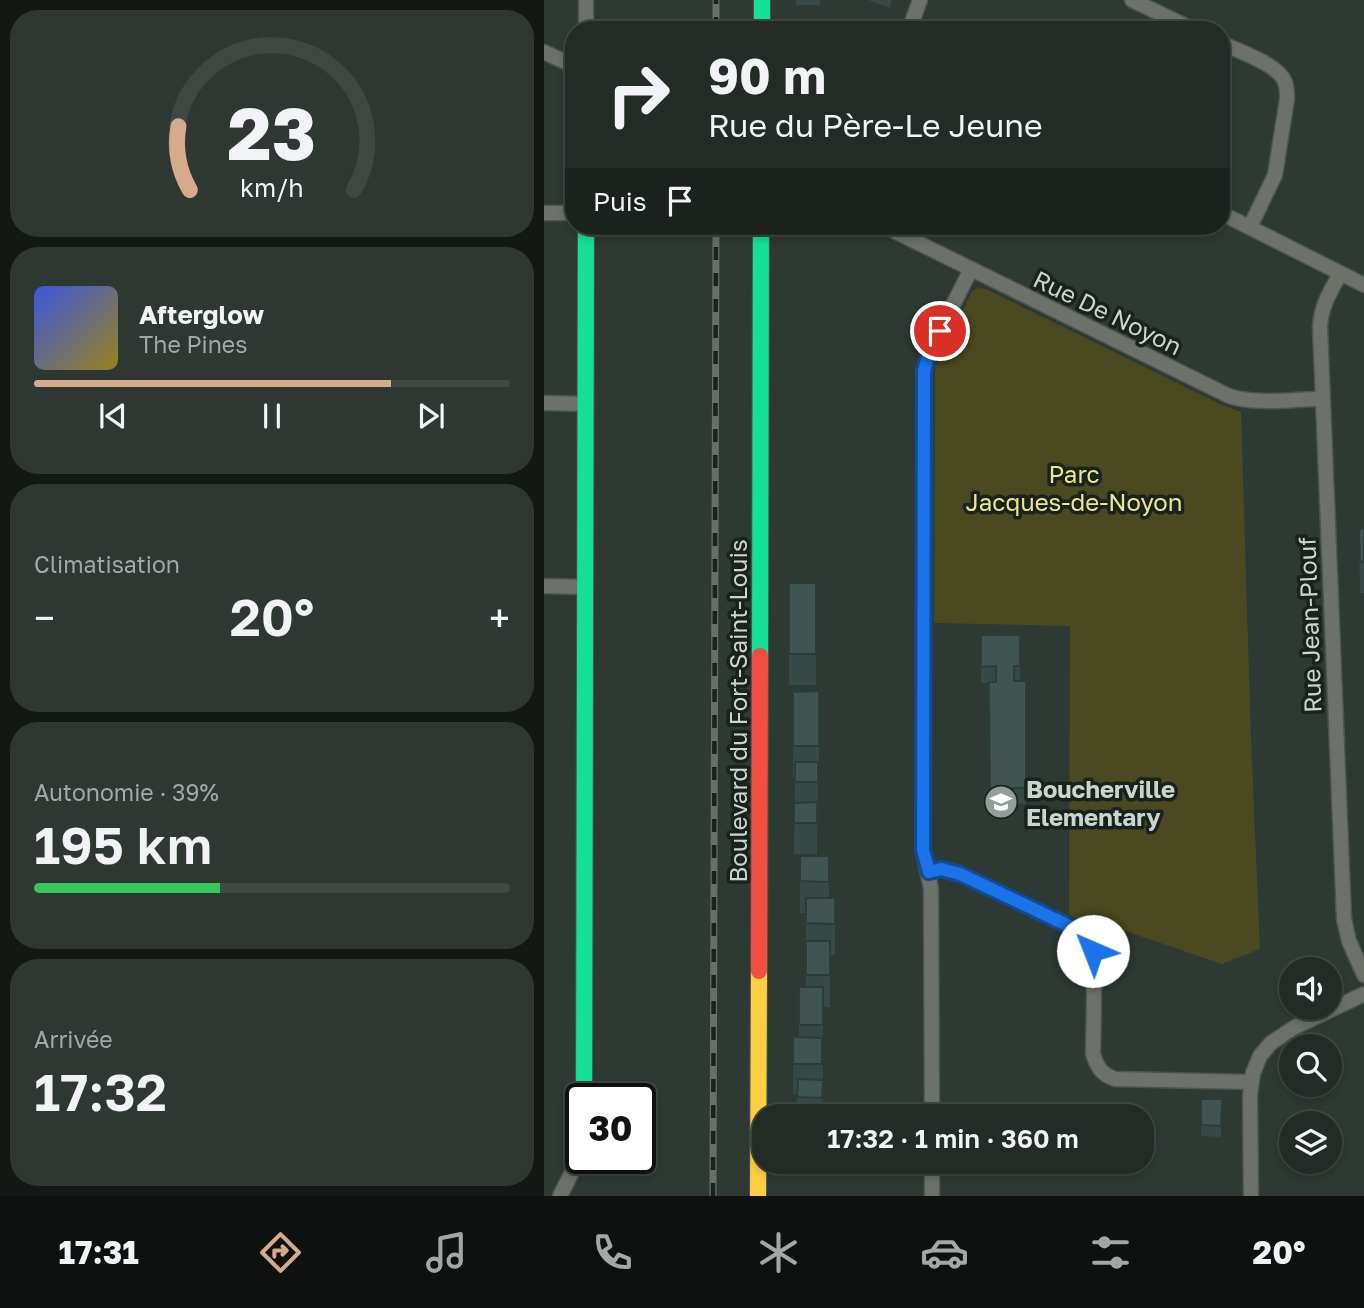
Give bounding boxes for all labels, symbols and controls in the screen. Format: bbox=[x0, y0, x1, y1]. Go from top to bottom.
text: 90 m bbox=[708, 46, 826, 105]
icon: right bbox=[593, 49, 684, 140]
text: 23 bbox=[228, 89, 316, 176]
text: Rue du Père-Le Jeune bbox=[708, 106, 1043, 144]
text: km/h bbox=[240, 171, 304, 202]
icon: arrive bbox=[661, 182, 699, 220]
text: Puis bbox=[593, 186, 647, 217]
street label: Rue De Noyon bbox=[1029, 264, 1187, 360]
text: Afterglow bbox=[139, 299, 264, 330]
pin bbox=[910, 301, 970, 361]
icon: arrive bbox=[921, 312, 959, 350]
text: The Pines bbox=[139, 330, 247, 358]
icon: previous bbox=[94, 397, 132, 435]
icon: pause bbox=[253, 397, 291, 435]
icon: next bbox=[412, 397, 450, 435]
park label: Parc Jacques-de-Noyon bbox=[965, 459, 1183, 516]
street label: Rue Jean-Plouf bbox=[1291, 536, 1327, 713]
street label: Boulevard du Fort-Saint-Louis bbox=[723, 539, 752, 883]
text: Climatisation bbox=[34, 550, 180, 578]
text: 20° bbox=[230, 585, 314, 647]
text: − bbox=[34, 595, 55, 640]
text: + bbox=[489, 595, 510, 640]
place label: Boucherville Elementary bbox=[1026, 774, 1175, 831]
text: Autonomie · 39% bbox=[34, 778, 219, 806]
school or university icon: Boucherville Elementary bbox=[982, 783, 1020, 821]
text: 195 km bbox=[34, 813, 212, 875]
position arrow bbox=[1056, 914, 1130, 988]
map controls bbox=[1279, 957, 1342, 1174]
button: sound bbox=[1279, 957, 1342, 1020]
text: Arrivée bbox=[34, 1025, 113, 1053]
button: search bbox=[1279, 1034, 1342, 1097]
text: 17:32 bbox=[34, 1060, 167, 1122]
speed limit sign: 30 bbox=[565, 1083, 656, 1174]
button: layers bbox=[1279, 1111, 1342, 1174]
text: 17:32 · 1 min · 360 m bbox=[827, 1123, 1079, 1154]
icon: directions bbox=[256, 1228, 305, 1277]
icon: music bbox=[422, 1228, 471, 1277]
icon: phone bbox=[588, 1228, 637, 1277]
icon: climate bbox=[754, 1228, 803, 1277]
icon: car bbox=[920, 1228, 969, 1277]
icon: filters bbox=[1086, 1228, 1135, 1277]
text: 17:31 bbox=[59, 1233, 139, 1271]
text: 20° bbox=[1253, 1233, 1305, 1271]

